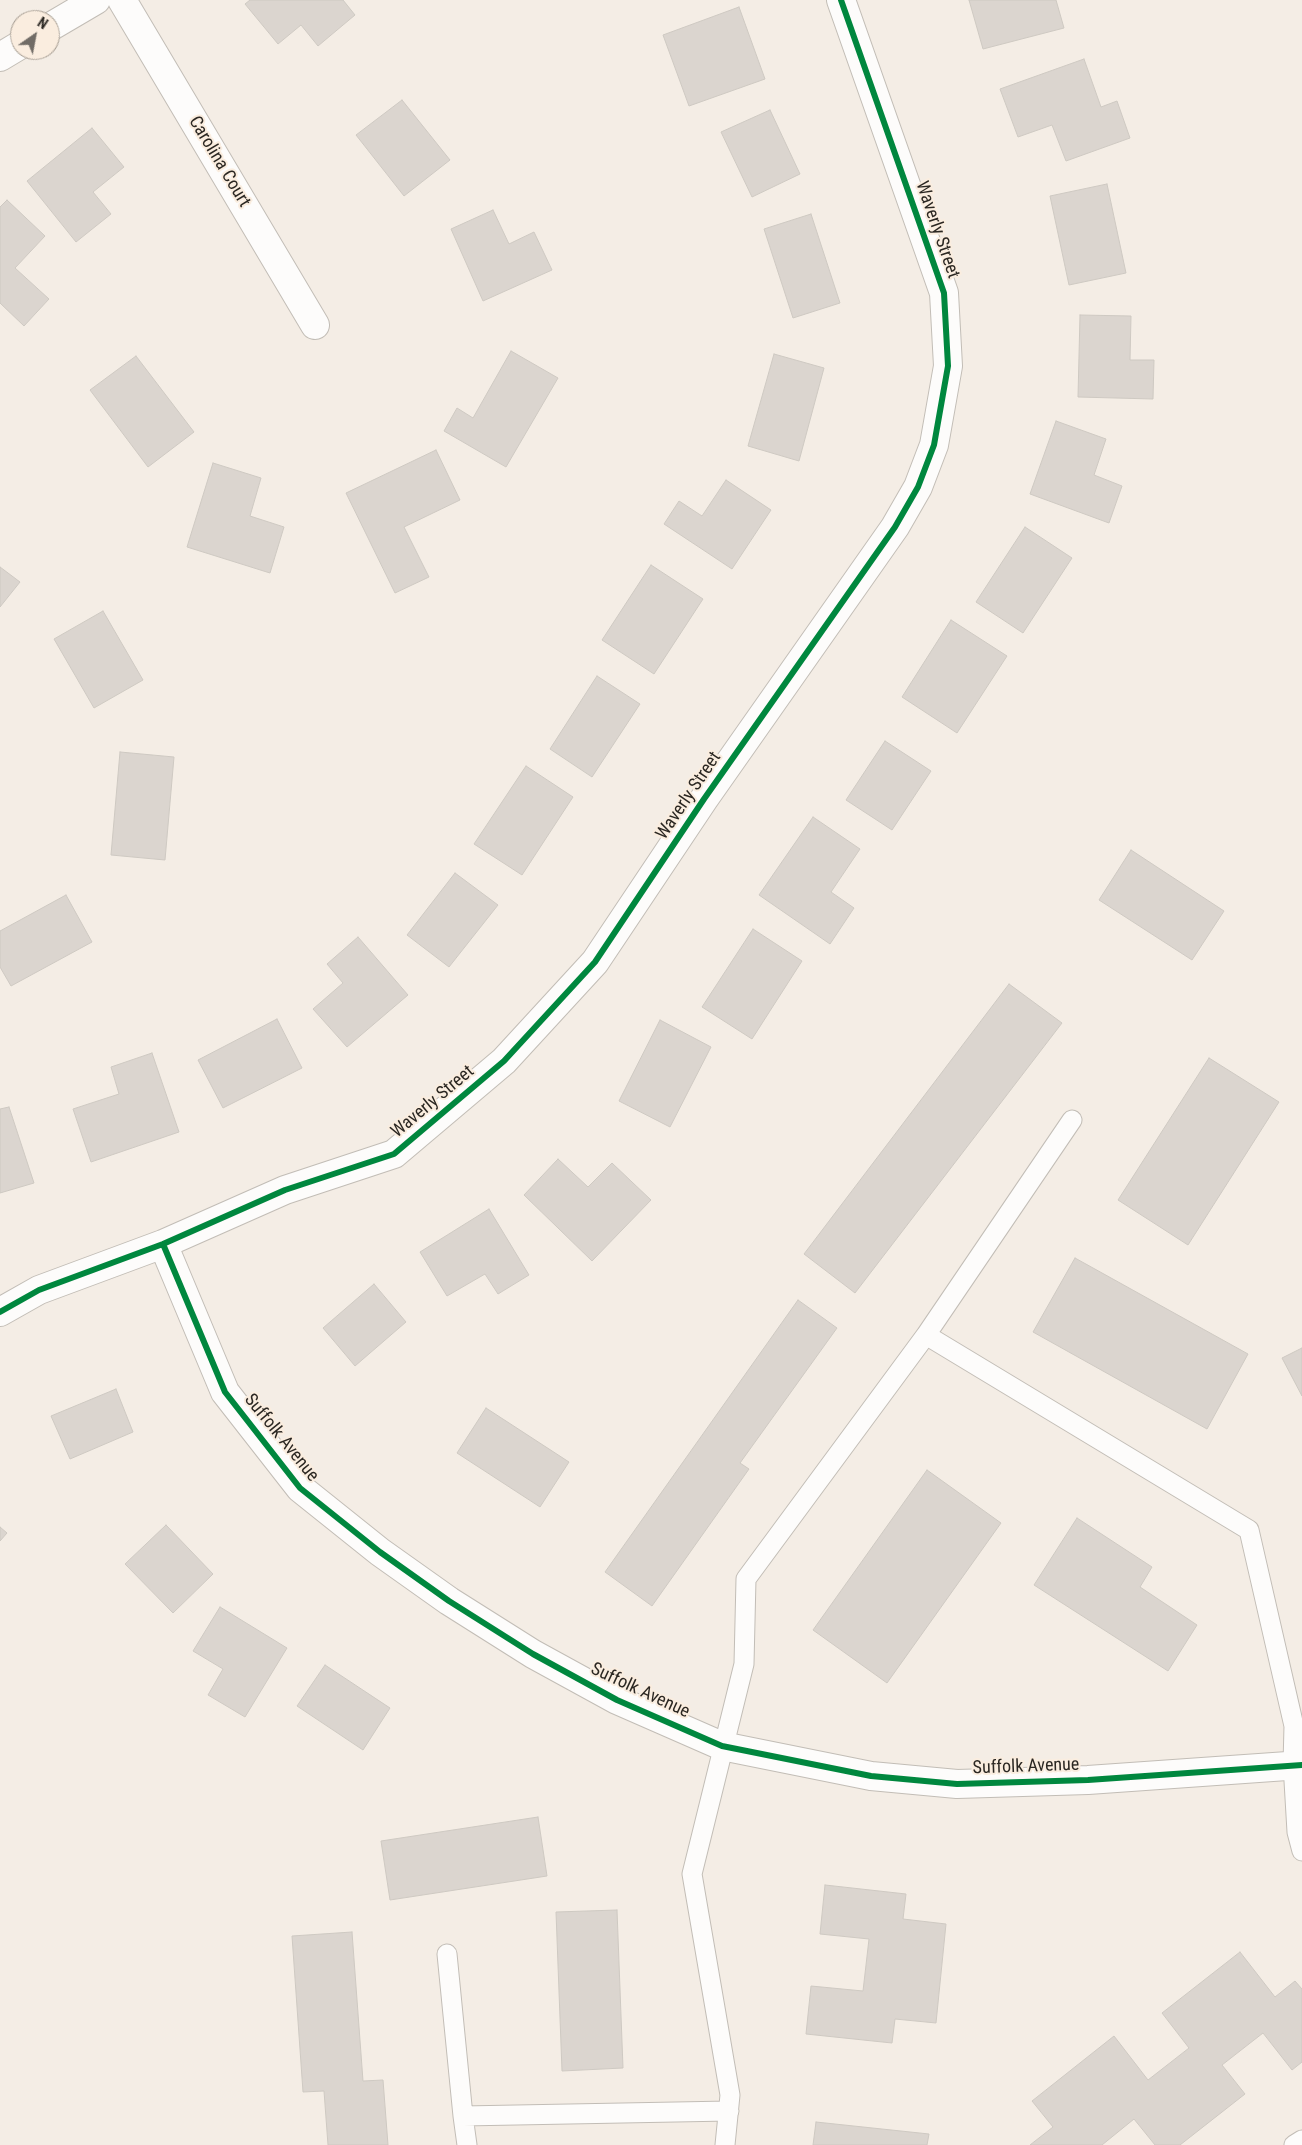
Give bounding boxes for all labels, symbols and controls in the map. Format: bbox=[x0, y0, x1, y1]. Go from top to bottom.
north arrow bbox=[10, 10, 60, 60]
text: N bbox=[35, 14, 51, 32]
street label: Carolina Court bbox=[183, 113, 255, 211]
street label: Waverly Street bbox=[910, 179, 964, 281]
street label: Waverly Street bbox=[652, 748, 726, 844]
street label: Waverly Street bbox=[387, 1061, 479, 1143]
street label: Suffolk Avenue bbox=[239, 1390, 323, 1486]
street label: Suffolk Avenue bbox=[587, 1659, 693, 1723]
street label: Suffolk Avenue bbox=[972, 1754, 1080, 1780]

